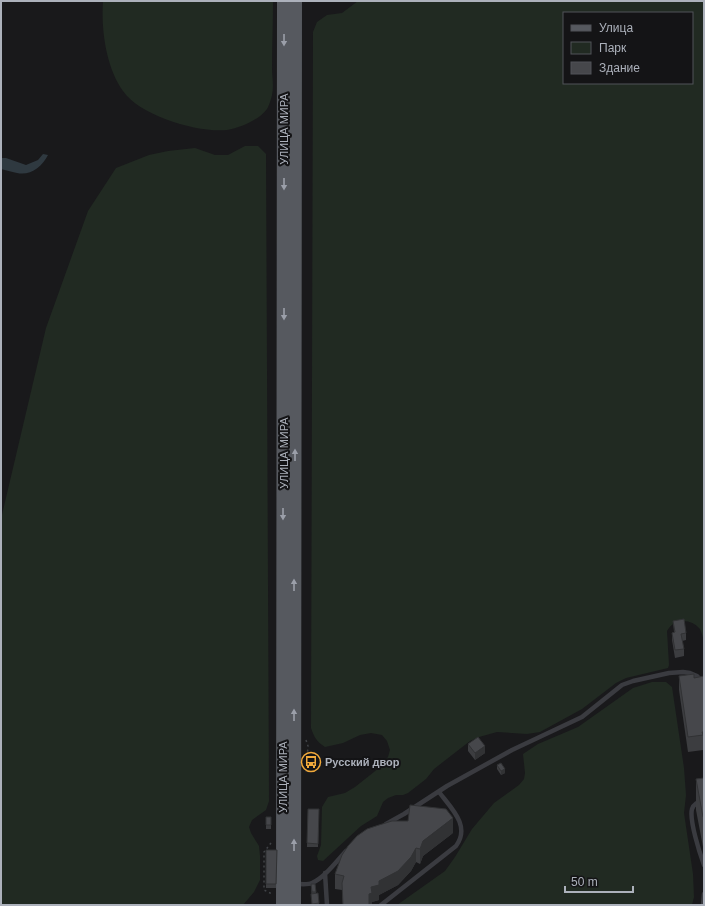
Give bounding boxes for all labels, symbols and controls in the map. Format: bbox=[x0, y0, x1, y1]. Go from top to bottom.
legend bbox=[563, 12, 693, 84]
text: Улица bbox=[599, 21, 633, 35]
one-way arrow bbox=[281, 34, 287, 47]
text: Парк bbox=[599, 41, 627, 55]
text: Здание bbox=[599, 61, 640, 75]
street label: УЛИЦА МИРА bbox=[278, 93, 290, 165]
one-way arrow bbox=[281, 178, 287, 191]
one-way arrow bbox=[281, 308, 287, 321]
street label: УЛИЦА МИРА bbox=[278, 417, 290, 489]
one-way arrow bbox=[291, 449, 298, 461]
one-way arrow bbox=[280, 508, 286, 521]
one-way arrow bbox=[291, 578, 297, 591]
one-way arrow bbox=[291, 708, 297, 721]
street label: УЛИЦА МИРА bbox=[277, 741, 289, 813]
bus stop icon: Русский двор bbox=[300, 751, 322, 773]
place label: Русский двор bbox=[325, 756, 400, 768]
one-way arrow bbox=[291, 838, 297, 851]
scale bar bbox=[565, 868, 633, 894]
text: 50 m bbox=[571, 875, 598, 889]

